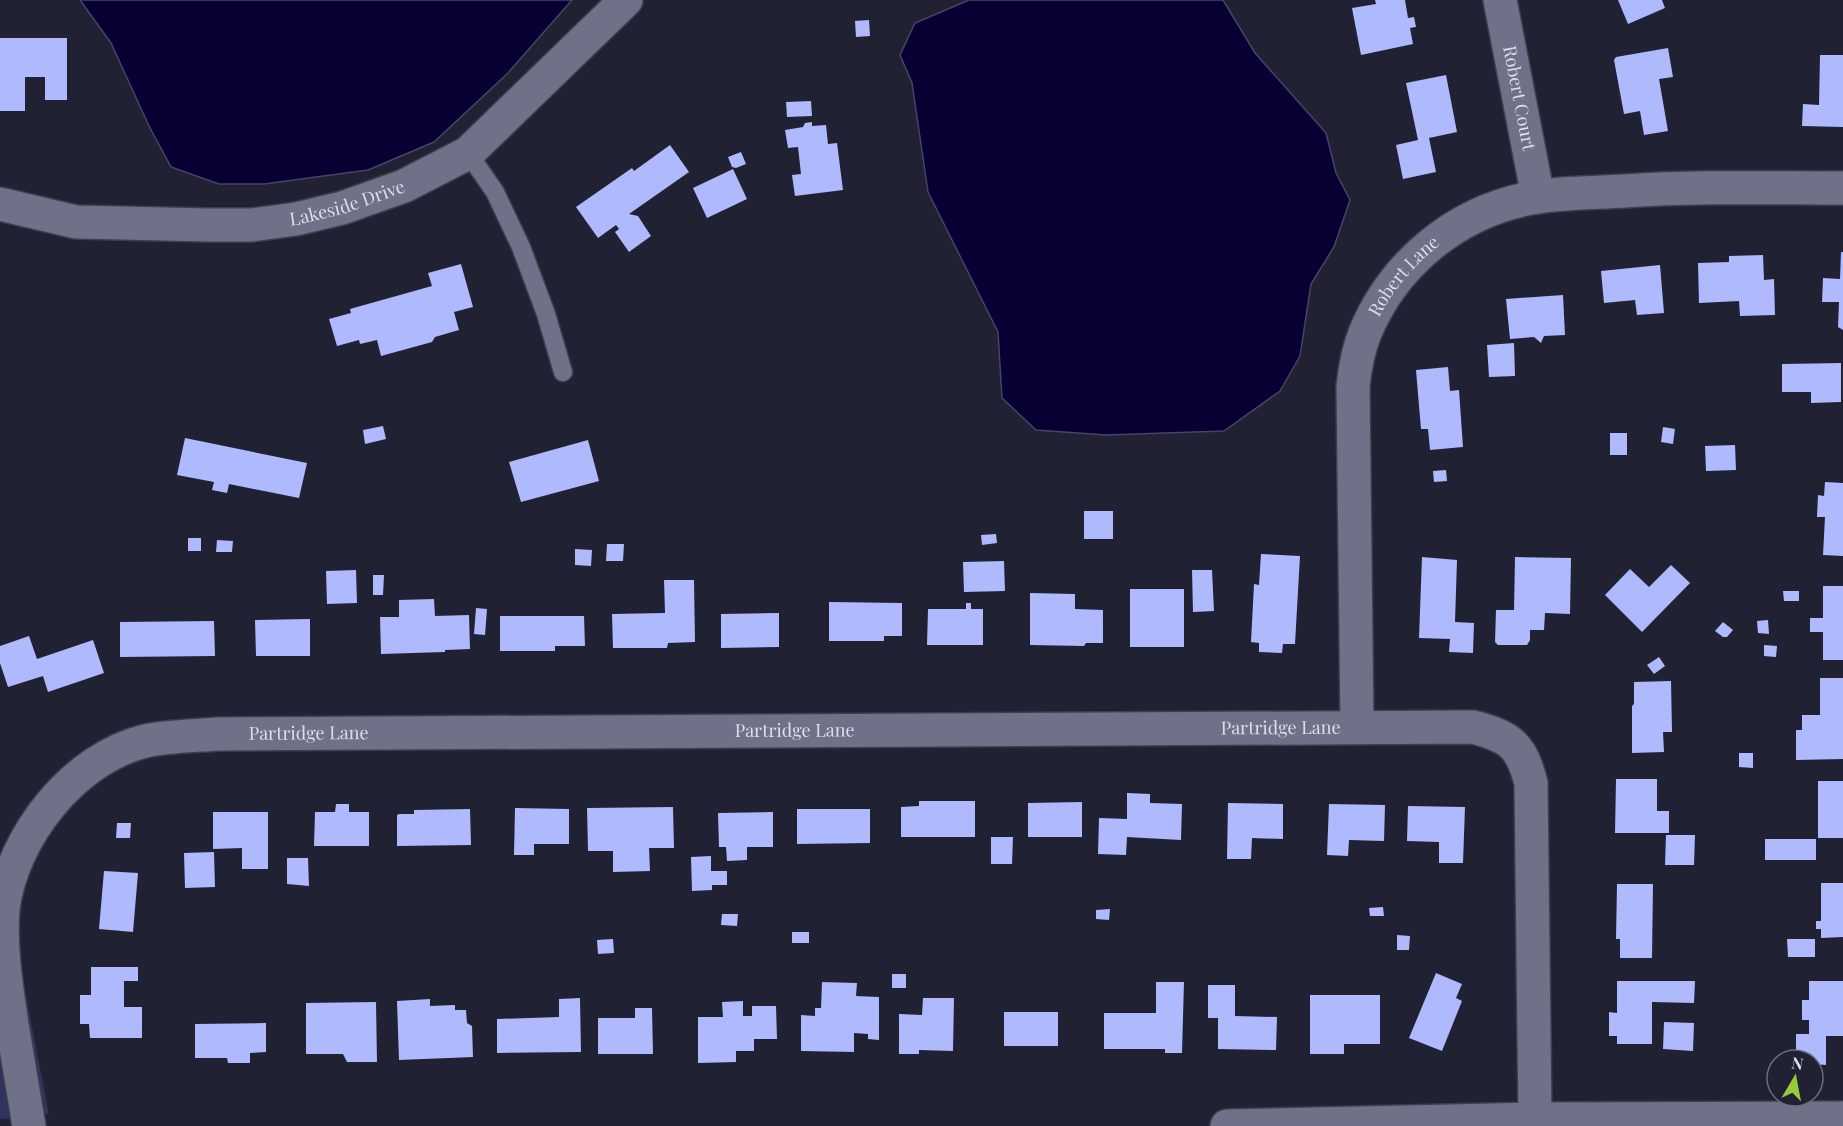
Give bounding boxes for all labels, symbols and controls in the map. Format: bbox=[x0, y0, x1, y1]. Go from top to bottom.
street label: Robert Court bbox=[1498, 43, 1542, 153]
street label: Lakeside Drive bbox=[288, 174, 408, 231]
street label: Robert Lane bbox=[1362, 230, 1444, 320]
street label: Partridge Lane bbox=[1221, 715, 1341, 739]
street label: Partridge Lane bbox=[735, 717, 855, 742]
street label: Partridge Lane bbox=[249, 720, 369, 745]
north arrow bbox=[1765, 1048, 1825, 1108]
text: N bbox=[1790, 1051, 1806, 1074]

